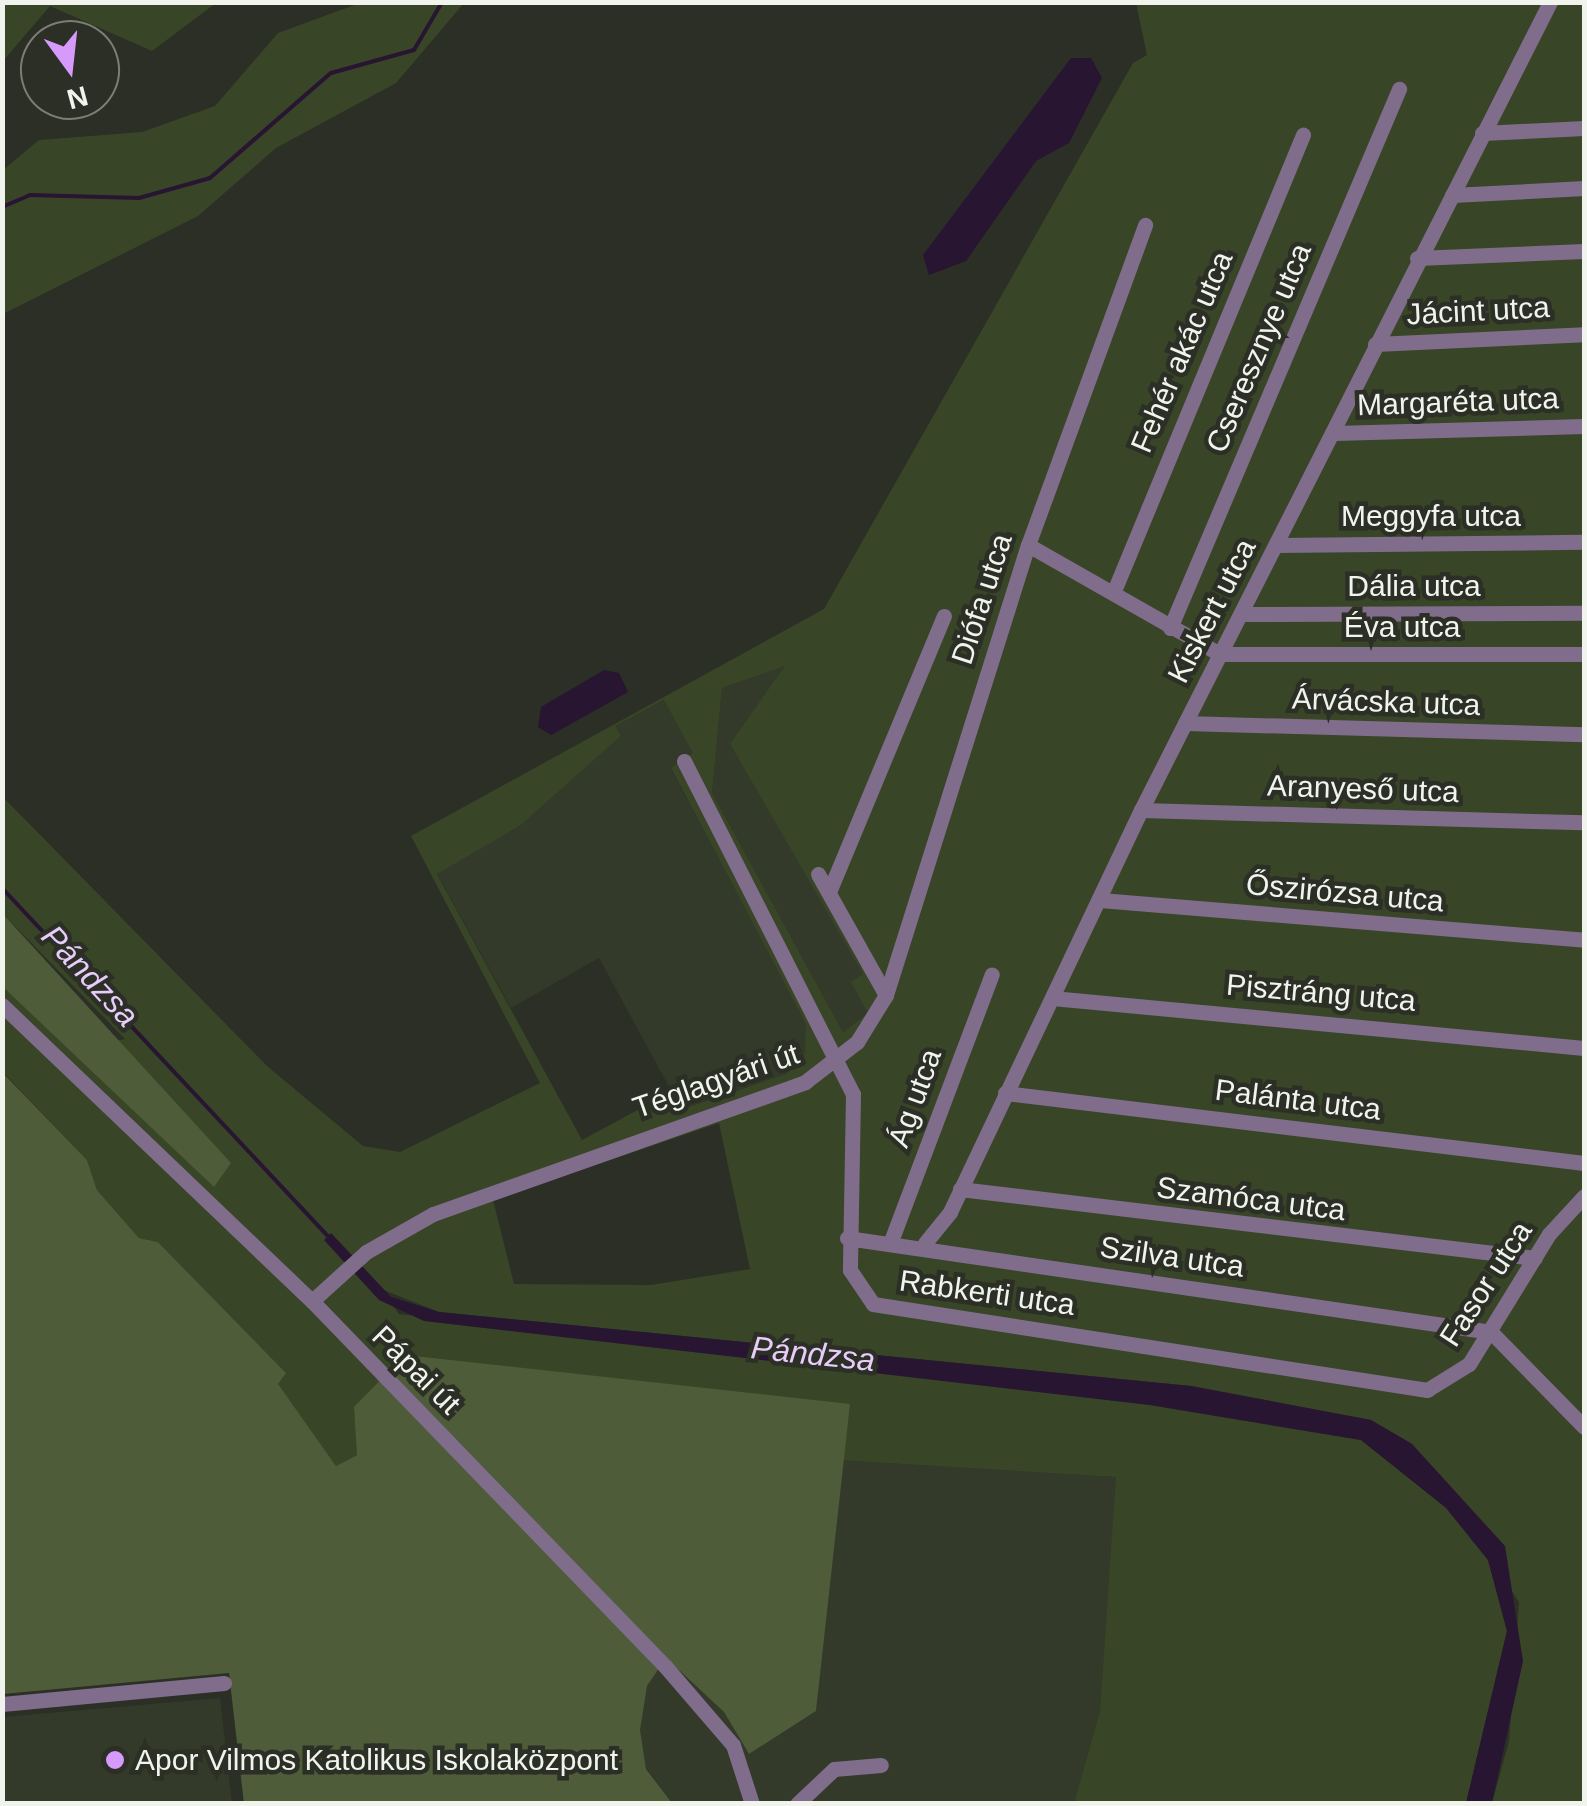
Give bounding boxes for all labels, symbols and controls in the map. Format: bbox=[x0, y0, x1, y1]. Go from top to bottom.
north arrow bbox=[20, 20, 120, 120]
text: N bbox=[64, 80, 91, 115]
street label: Cseresznye utca bbox=[1199, 238, 1319, 458]
street label: Fehér akác utca bbox=[1123, 246, 1241, 458]
street label: Jácint utca bbox=[1405, 289, 1551, 333]
street label: Margaréta utca bbox=[1357, 380, 1559, 424]
street label: Meggyfa utca bbox=[1341, 498, 1521, 534]
street label: Diófa utca bbox=[944, 529, 1020, 669]
street label: Kiskert utca bbox=[1160, 533, 1264, 689]
street label: Dália utca bbox=[1347, 568, 1481, 604]
street label: Éva utca bbox=[1344, 609, 1460, 645]
street label: Árvácska utca bbox=[1291, 681, 1481, 723]
street label: Aranyeső utca bbox=[1267, 768, 1459, 810]
street label: Őszirózsa utca bbox=[1245, 866, 1445, 920]
water label: Pándzsa bbox=[33, 917, 147, 1035]
street label: Pisztráng utca bbox=[1225, 967, 1417, 1019]
street label: Téglagyári út bbox=[628, 1036, 804, 1126]
street label: Ág utca bbox=[881, 1044, 949, 1152]
street label: Palánta utca bbox=[1213, 1072, 1383, 1128]
street label: Szamóca utca bbox=[1154, 1170, 1348, 1228]
street label: Fasor utca bbox=[1432, 1215, 1540, 1353]
street label: Szilva utca bbox=[1098, 1229, 1246, 1285]
street label: Rabkerti utca bbox=[897, 1263, 1077, 1323]
street label: Pápai út bbox=[364, 1318, 468, 1422]
water label: Pándzsa bbox=[749, 1328, 877, 1380]
place label: Apor Vilmos Katolikus Iskolaközpont bbox=[135, 1742, 618, 1778]
marker: Apor Vilmos Katolikus Iskolaközpont bbox=[104, 1749, 126, 1771]

